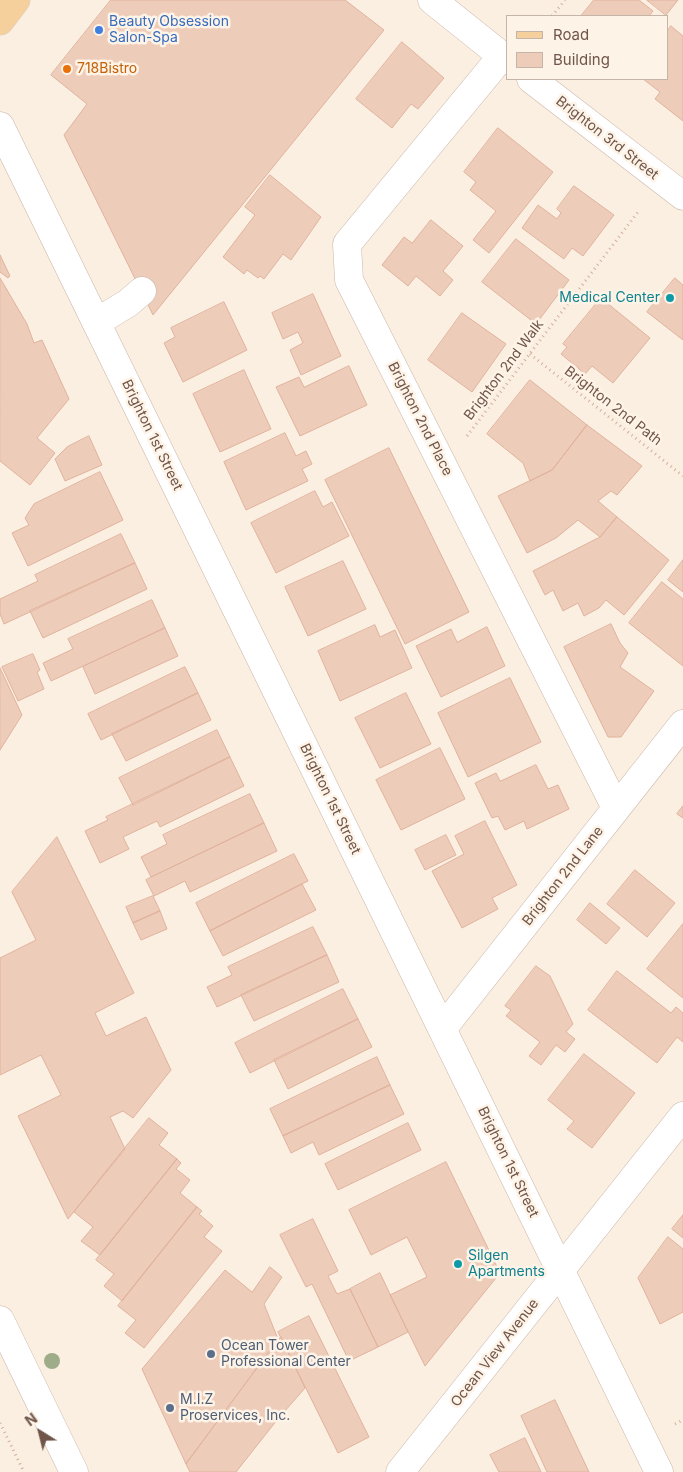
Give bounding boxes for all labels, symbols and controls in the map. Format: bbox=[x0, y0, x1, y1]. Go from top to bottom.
place label: Beauty Obsession Salon-Spa bbox=[109, 14, 229, 46]
legend bbox=[506, 15, 668, 80]
marker: Beauty Obsession Salon-Spa bbox=[93, 24, 105, 36]
text: Road bbox=[553, 25, 589, 44]
text: Building bbox=[553, 50, 610, 69]
place label: 718Bistro bbox=[77, 61, 137, 77]
marker: 718Bistro bbox=[61, 63, 73, 75]
street label: Brighton 3rd Street bbox=[552, 93, 662, 183]
place label: Medical Center bbox=[559, 290, 660, 306]
marker: Medical Center bbox=[664, 292, 676, 304]
street label: Brighton 2nd Walk bbox=[461, 317, 547, 423]
street label: Brighton 2nd Place bbox=[384, 359, 456, 479]
street label: Brighton 2nd Path bbox=[561, 363, 665, 449]
street label: Brighton 1st Street bbox=[118, 377, 186, 493]
street label: Brighton 1st Street bbox=[296, 741, 364, 857]
street label: Brighton 2nd Lane bbox=[519, 823, 607, 929]
street label: Brighton 1st Street bbox=[474, 1104, 542, 1220]
place label: Silgen Apartments bbox=[468, 1248, 545, 1280]
marker: Silgen Apartments bbox=[452, 1258, 464, 1270]
street label: Ocean View Avenue bbox=[448, 1296, 542, 1410]
place label: Ocean Tower Professional Center bbox=[221, 1338, 351, 1370]
marker: Ocean Tower Professional Center bbox=[205, 1348, 217, 1360]
place label: M.I.Z Proservices, Inc. bbox=[180, 1392, 290, 1424]
marker: M.I.Z Proservices, Inc. bbox=[164, 1402, 176, 1414]
north arrow bbox=[15, 1407, 65, 1457]
text: N bbox=[22, 1409, 40, 1429]

